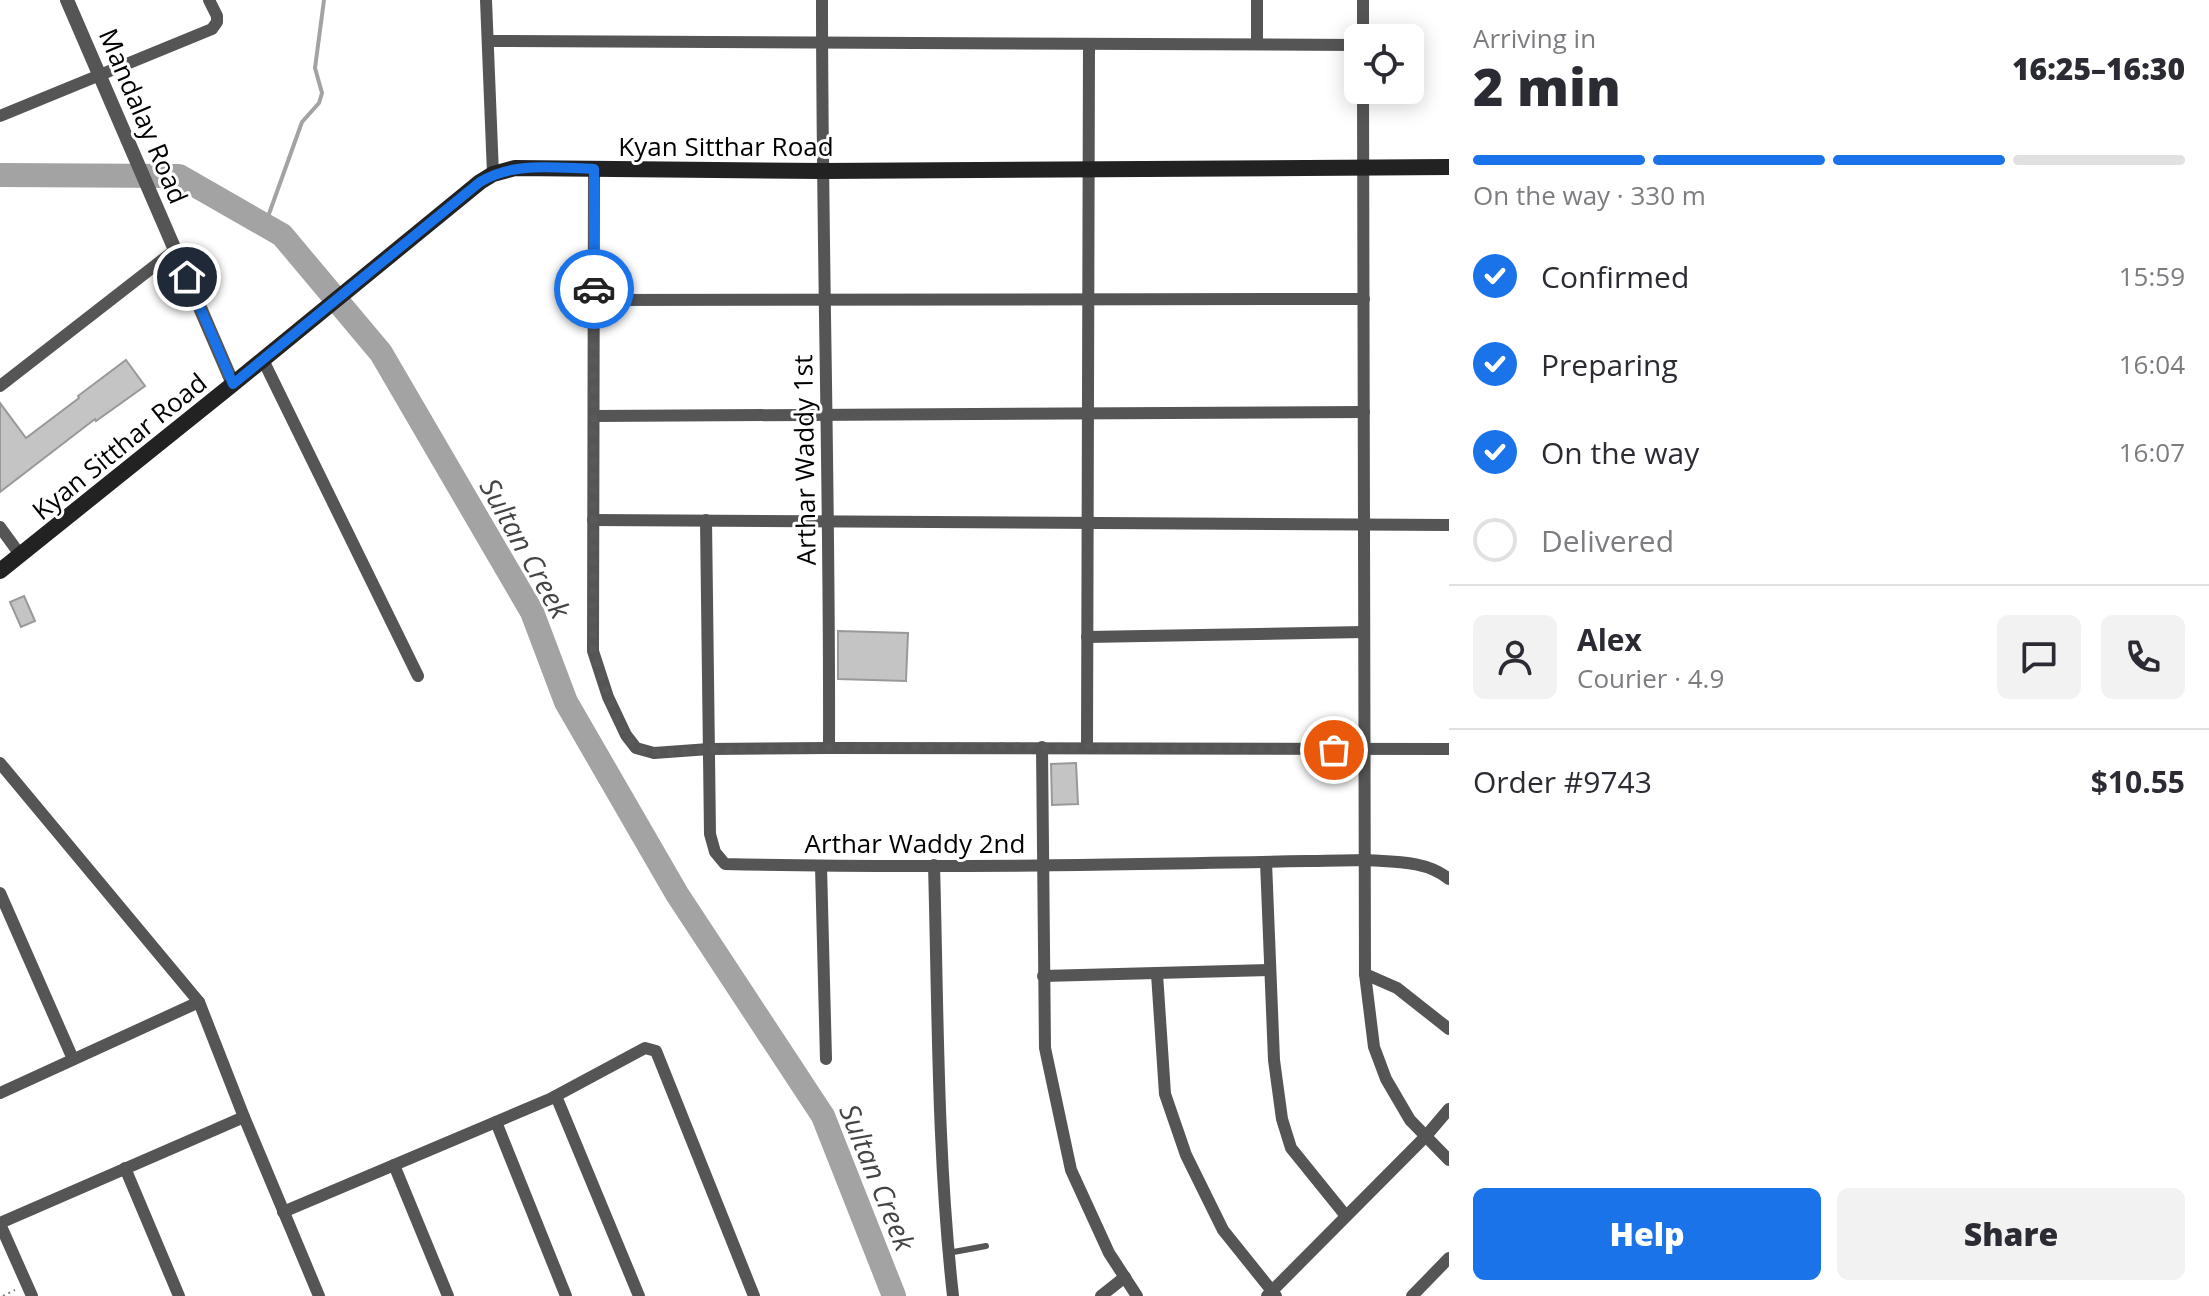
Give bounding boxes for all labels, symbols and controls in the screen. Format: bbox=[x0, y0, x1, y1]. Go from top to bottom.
text: Arriving in bbox=[1473, 20, 1596, 56]
street label: Mandalay Road bbox=[91, 23, 197, 209]
map controls bbox=[1344, 24, 1424, 104]
button: locate bbox=[1344, 24, 1424, 104]
text: 16:25–16:30 bbox=[2012, 48, 2185, 89]
text: 2 min bbox=[1473, 50, 1621, 121]
street label: Kyan Sitthar Road bbox=[618, 128, 834, 164]
text: On the way · 330 m bbox=[1473, 177, 1706, 213]
pin bbox=[153, 243, 221, 311]
courier bbox=[554, 249, 634, 329]
icon: check bbox=[1473, 254, 1517, 298]
icon: home bbox=[165, 255, 209, 299]
text: Confirmed bbox=[1541, 256, 1689, 297]
text: 15:59 bbox=[2119, 258, 2185, 294]
icon: car bbox=[572, 267, 616, 311]
icon: check bbox=[1473, 342, 1517, 386]
text: Preparing bbox=[1541, 344, 1678, 385]
text: 16:04 bbox=[2119, 346, 2185, 382]
street label: Arthar Waddy 1st bbox=[784, 354, 824, 566]
street label: Kyan Sitthar Road bbox=[24, 364, 214, 528]
icon: check bbox=[1473, 430, 1517, 474]
text: On the way bbox=[1541, 432, 1699, 473]
text: 16:07 bbox=[2119, 434, 2185, 470]
water label: Sultan Creek bbox=[472, 471, 581, 626]
text: Delivered bbox=[1541, 520, 1674, 561]
button: person bbox=[1473, 615, 1557, 699]
button: chat bbox=[1997, 615, 2081, 699]
button: phone bbox=[2101, 615, 2185, 699]
text: Alex bbox=[1577, 619, 1642, 660]
text: Courier · 4.9 bbox=[1577, 660, 1724, 696]
pin bbox=[1300, 716, 1368, 784]
icon: bag bbox=[1312, 728, 1356, 772]
text: Order #9743 bbox=[1473, 761, 1652, 802]
text: $10.55 bbox=[2091, 761, 2185, 802]
street label: Arthar Waddy 2nd bbox=[805, 825, 1025, 861]
water label: Sultan Creek bbox=[831, 1098, 925, 1257]
button: Help bbox=[1473, 1188, 1821, 1280]
button: Share bbox=[1837, 1188, 2185, 1280]

